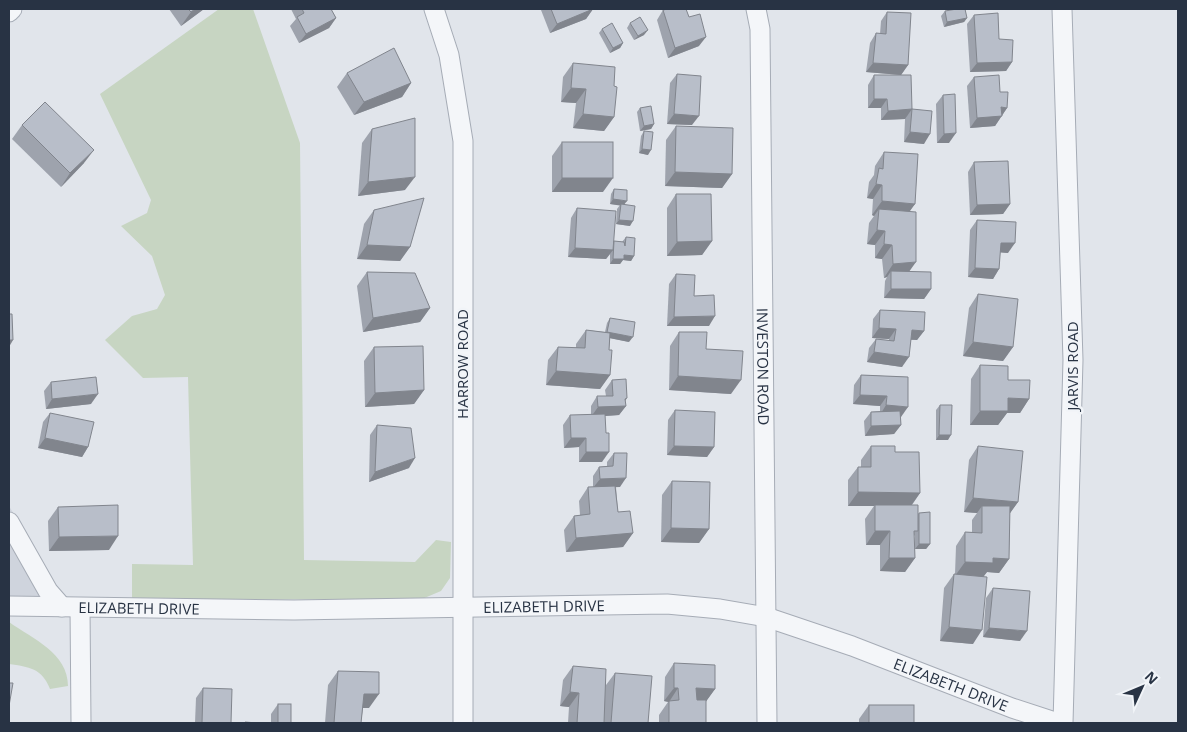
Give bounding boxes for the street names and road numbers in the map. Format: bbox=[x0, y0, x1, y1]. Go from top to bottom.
street label: INVESTON ROAD bbox=[753, 308, 774, 425]
street label: HARROW ROAD bbox=[452, 309, 472, 419]
street label: JARVIS ROAD bbox=[1062, 321, 1082, 413]
street label: ELIZABETH DRIVE bbox=[483, 595, 605, 617]
street label: ELIZABETH DRIVE bbox=[78, 597, 200, 619]
street label: ELIZABETH DRIVE bbox=[891, 653, 1011, 716]

